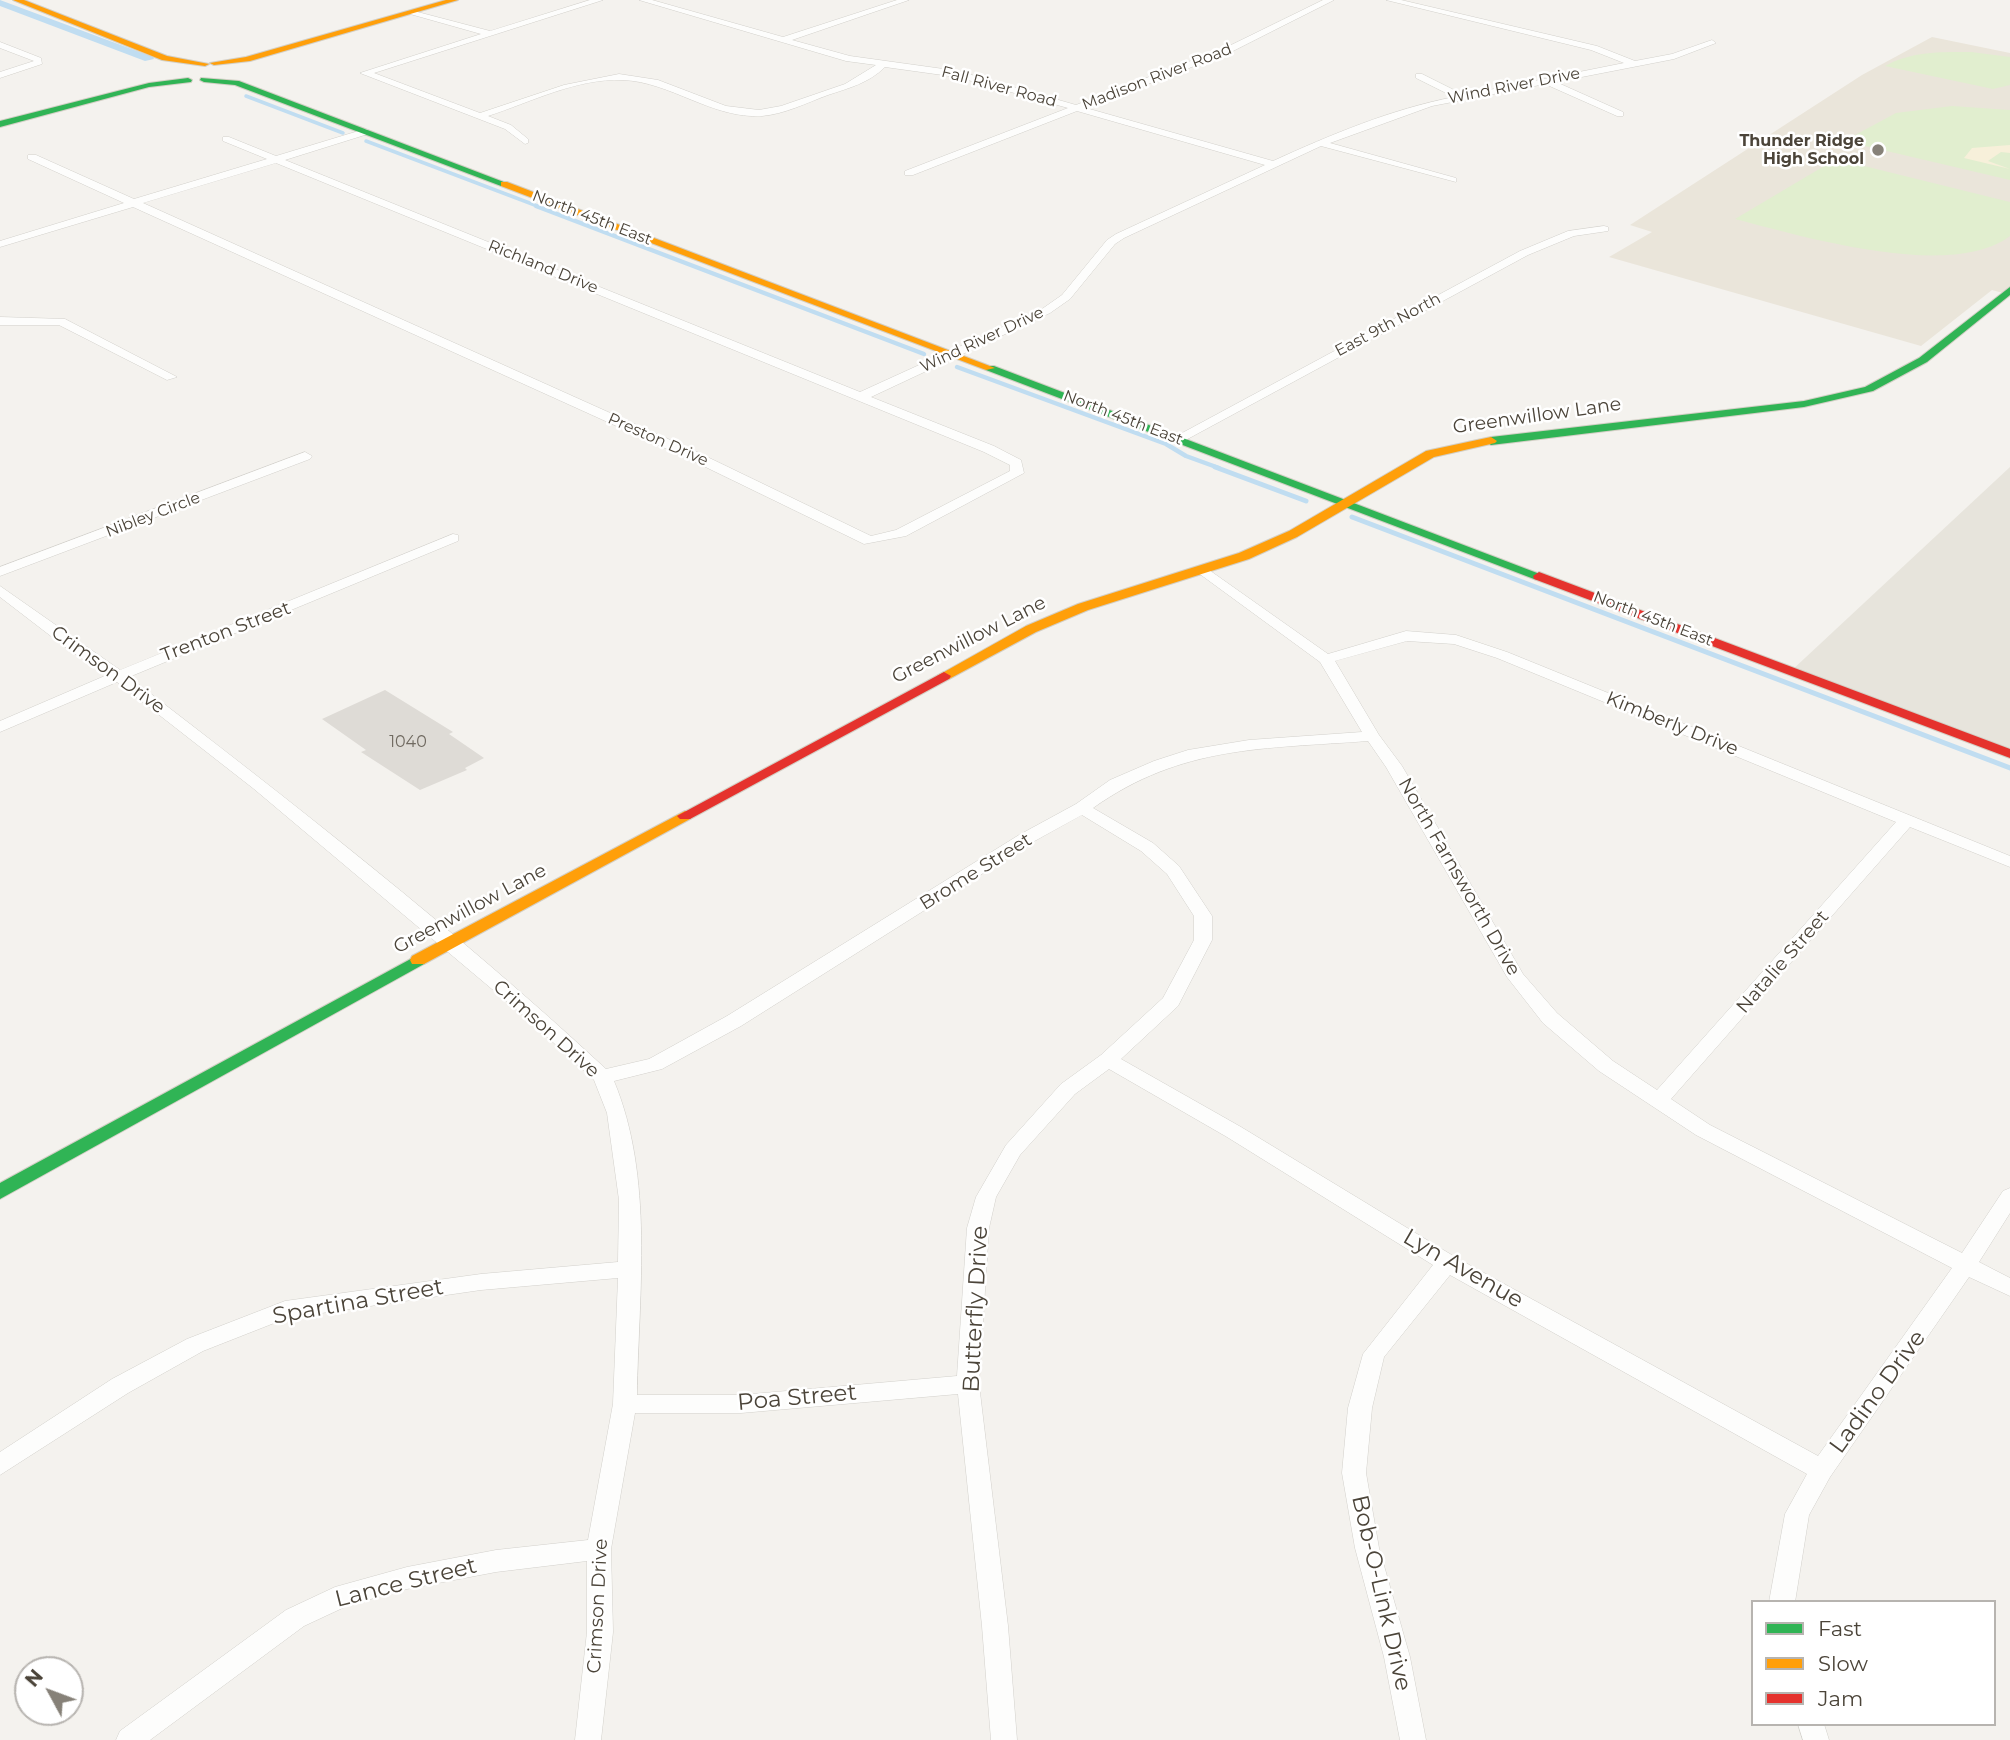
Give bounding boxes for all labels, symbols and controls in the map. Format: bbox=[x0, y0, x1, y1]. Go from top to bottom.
street label: Madison River Road bbox=[1079, 40, 1235, 114]
street label: Fall River Road bbox=[939, 62, 1059, 112]
street label: Wind River Drive bbox=[1446, 64, 1582, 108]
place label: Thunder Ridge High School bbox=[1739, 131, 1864, 169]
marker: Thunder Ridge High School bbox=[1870, 142, 1886, 158]
street label: North 45th East bbox=[529, 186, 655, 250]
street label: Richland Drive bbox=[485, 236, 601, 298]
street label: East 9th North bbox=[1332, 289, 1444, 361]
street label: Wind River Drive bbox=[917, 303, 1047, 377]
street label: North 45th East bbox=[1060, 386, 1186, 450]
street label: Greenwillow Lane bbox=[1451, 393, 1623, 439]
street label: Preston Drive bbox=[605, 409, 711, 471]
street label: Nibley Circle bbox=[103, 488, 203, 542]
street label: North 45th East bbox=[1590, 587, 1716, 651]
street label: Greenwillow Lane bbox=[888, 591, 1050, 689]
street label: Trenton Street bbox=[158, 597, 294, 667]
street label: Crimson Drive bbox=[47, 621, 169, 719]
street label: Kimberly Drive bbox=[1603, 687, 1741, 761]
house number: 1040 bbox=[389, 732, 427, 752]
street label: North Farnsworth Drive bbox=[1393, 774, 1525, 980]
street label: Brome Street bbox=[916, 829, 1036, 915]
street label: Greenwillow Lane bbox=[390, 859, 550, 959]
street label: Natalie Street bbox=[1732, 906, 1834, 1018]
street label: Crimson Drive bbox=[488, 975, 604, 1083]
street label: Lyn Avenue bbox=[1398, 1223, 1528, 1315]
street label: Butterfly Drive bbox=[958, 1225, 994, 1393]
street label: Spartina Street bbox=[270, 1273, 446, 1331]
street label: Ladino Drive bbox=[1824, 1325, 1932, 1459]
street label: Poa Street bbox=[736, 1379, 858, 1417]
street label: Bob-O-Link Drive bbox=[1345, 1492, 1417, 1694]
street label: Crimson Drive bbox=[583, 1538, 613, 1674]
street label: Lance Street bbox=[332, 1552, 480, 1614]
legend bbox=[1751, 1600, 1996, 1726]
text: Fast bbox=[1818, 1616, 1862, 1641]
text: Slow bbox=[1818, 1651, 1868, 1676]
north arrow bbox=[14, 1656, 84, 1726]
text: N bbox=[21, 1665, 48, 1692]
text: Jam bbox=[1818, 1686, 1863, 1711]

